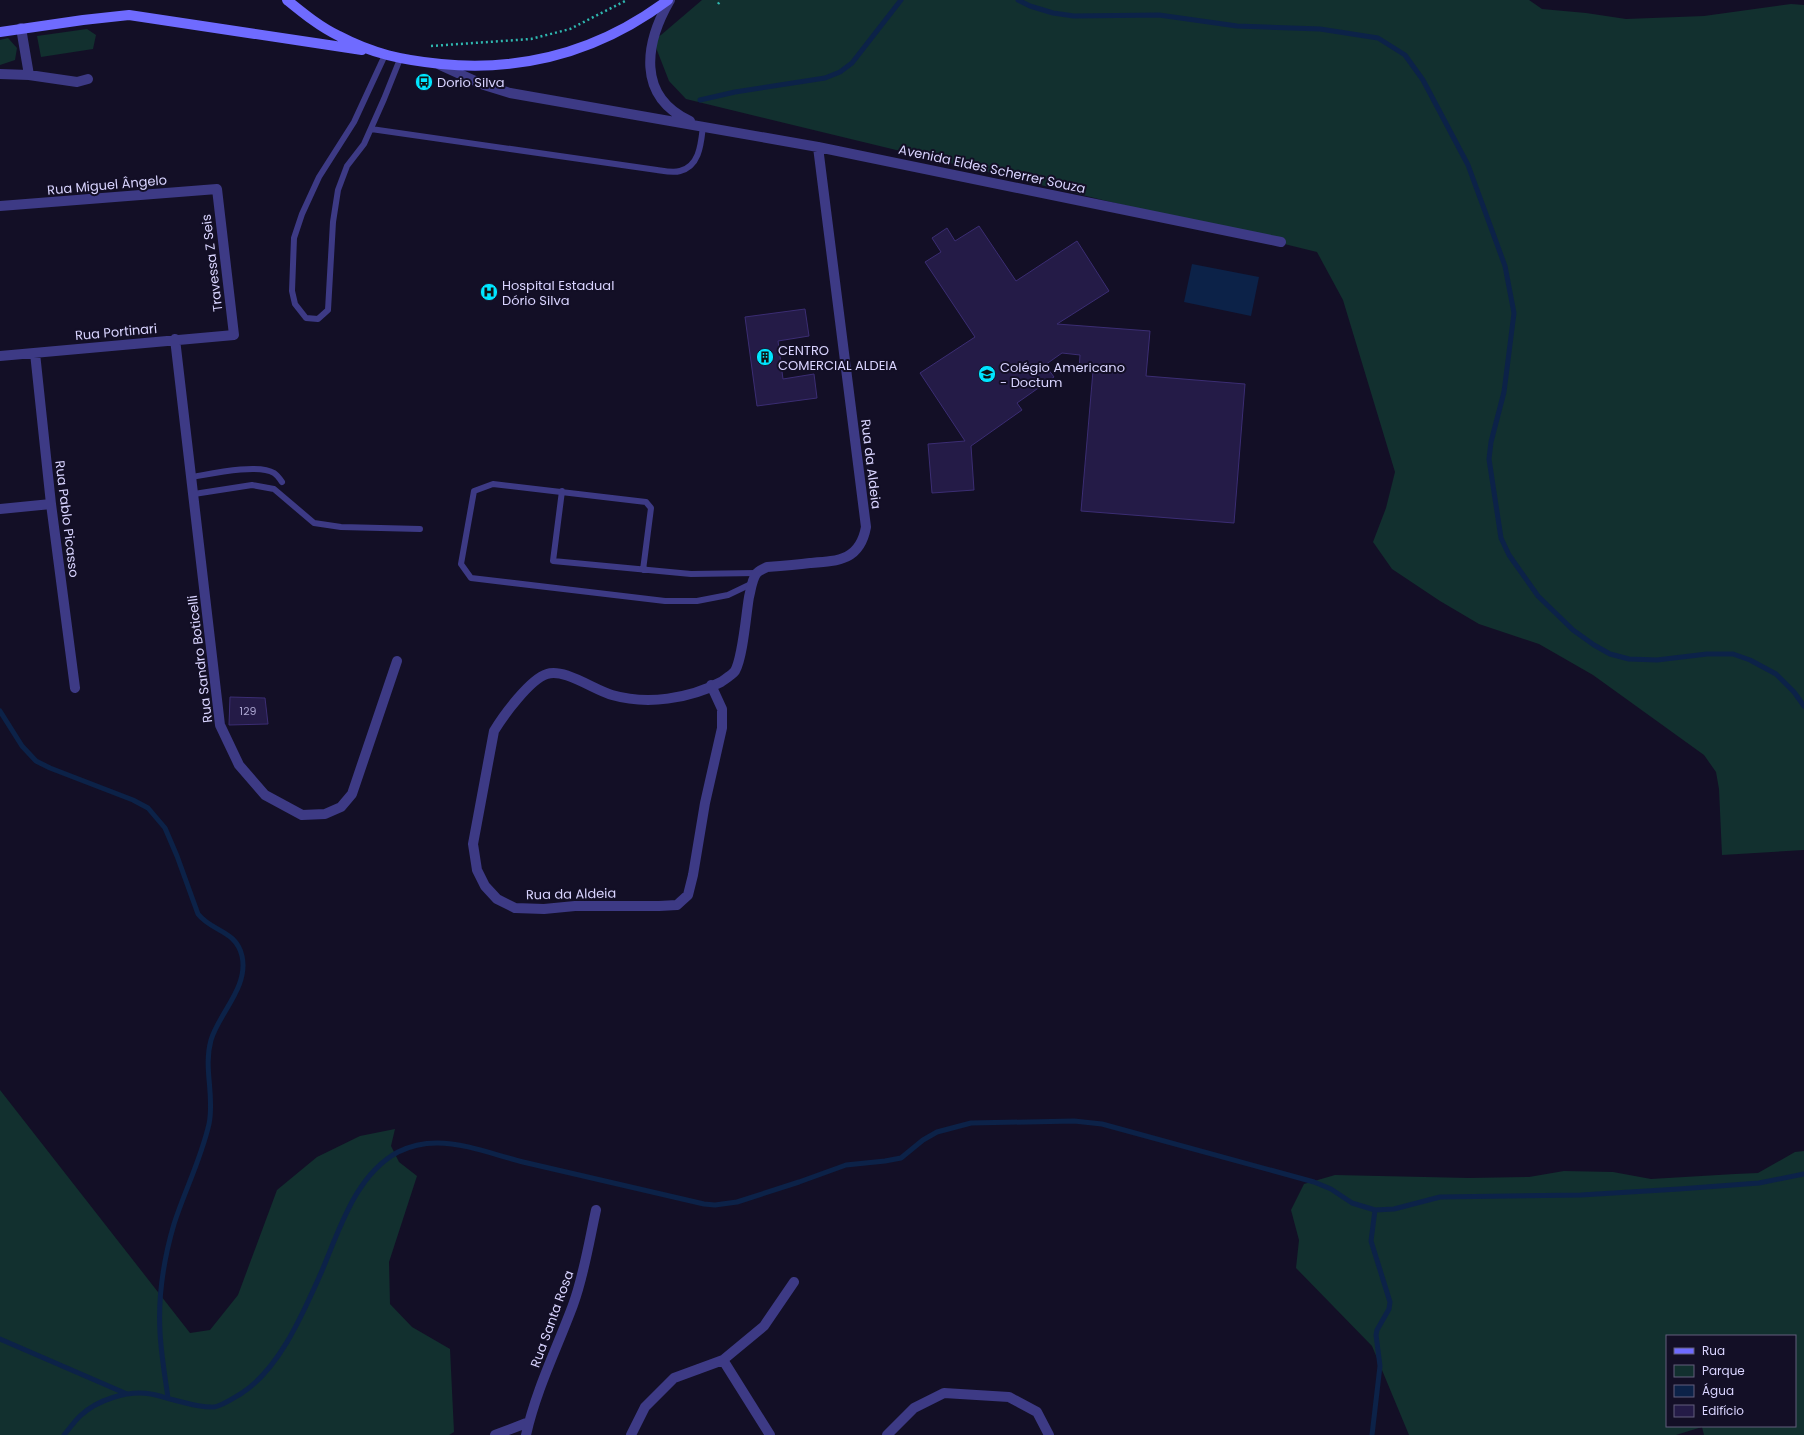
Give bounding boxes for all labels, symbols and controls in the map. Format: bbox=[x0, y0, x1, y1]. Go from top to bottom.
bus stop icon: Dorio Silva bbox=[414, 72, 434, 92]
place label: Dorio Silva bbox=[437, 73, 504, 92]
street label: Avenida Eldes Scherrer Souza bbox=[897, 140, 1087, 198]
street label: Rua Miguel Ângelo bbox=[46, 170, 168, 200]
street label: Travessa Z Seis bbox=[197, 213, 227, 313]
place label: Hospital Estadual Dório Silva bbox=[502, 276, 614, 310]
hospital icon: Hospital Estadual Dório Silva bbox=[479, 282, 499, 302]
street label: Rua Portinari bbox=[74, 319, 158, 345]
place label: CENTRO COMERCIAL ALDEIA bbox=[778, 341, 898, 375]
building icon: CENTRO COMERCIAL ALDEIA bbox=[755, 347, 775, 367]
place label: Colégio Americano - Doctum bbox=[1000, 358, 1125, 392]
school or university icon: Colégio Americano - Doctum bbox=[977, 364, 997, 384]
street label: Rua da Aldeia bbox=[856, 418, 886, 510]
street label: Rua Pablo Picasso bbox=[50, 459, 84, 579]
street label: Rua Sandro Boticelli bbox=[183, 594, 217, 724]
house number: 129 bbox=[240, 703, 256, 719]
street label: Rua da Aldeia bbox=[526, 884, 616, 904]
street label: Rua Santa Rosa bbox=[526, 1268, 578, 1370]
legend bbox=[1666, 1335, 1796, 1427]
text: Rua bbox=[1702, 1342, 1725, 1359]
text: Parque bbox=[1702, 1362, 1745, 1379]
text: Água bbox=[1702, 1382, 1734, 1399]
text: Edifício bbox=[1702, 1402, 1744, 1419]

